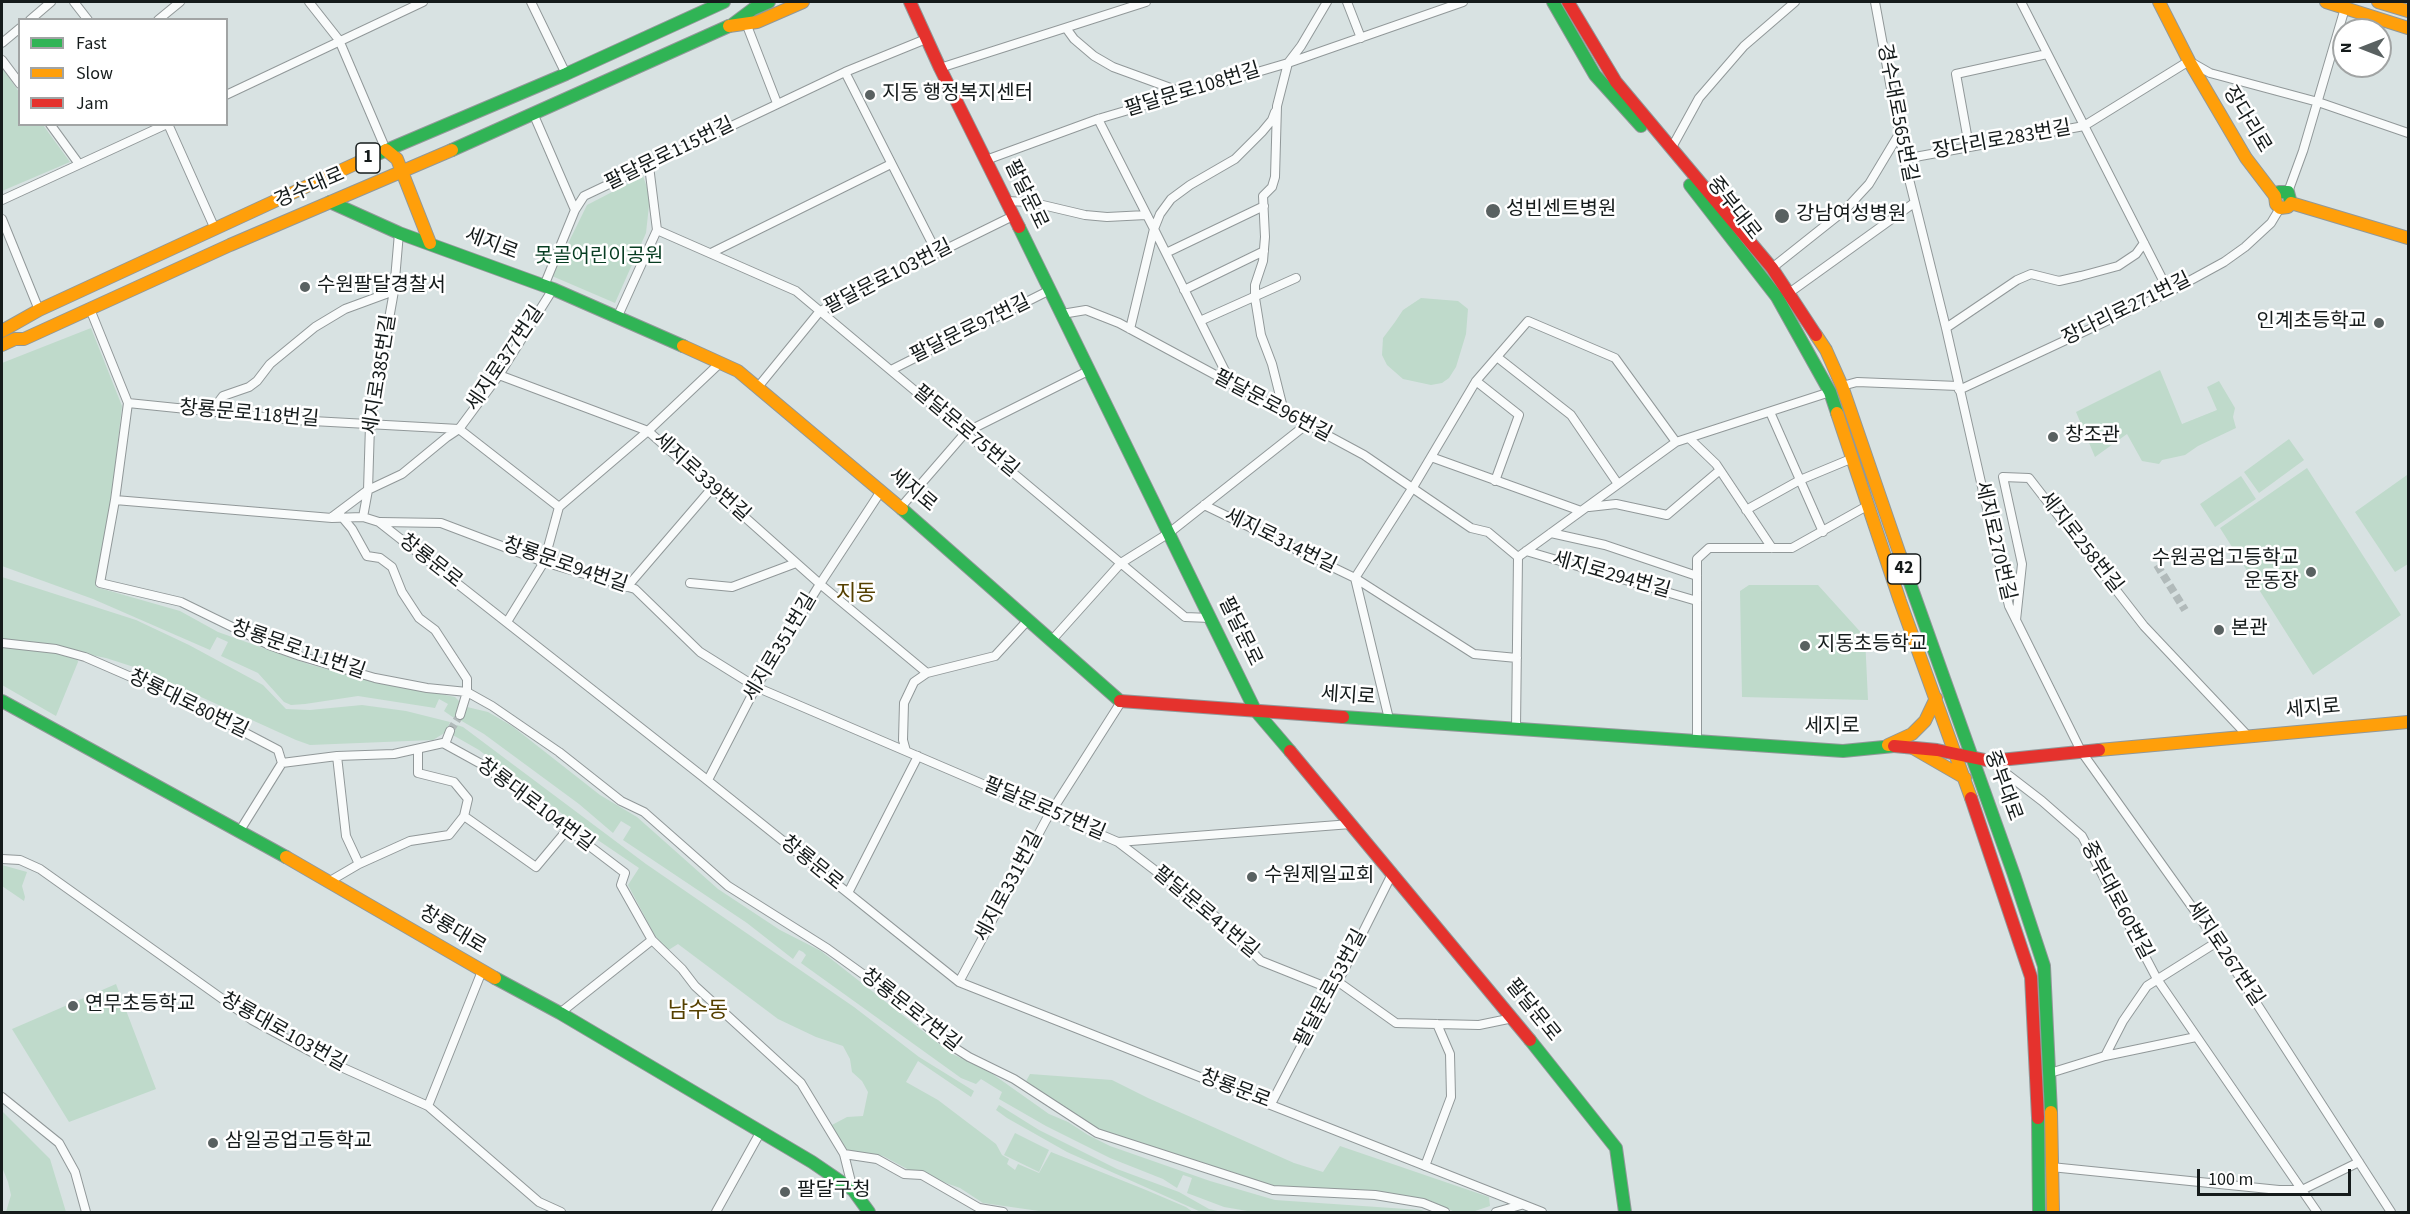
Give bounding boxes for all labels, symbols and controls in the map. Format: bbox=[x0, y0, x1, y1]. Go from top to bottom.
legend bbox=[18, 18, 228, 126]
north arrow bbox=[2332, 18, 2392, 78]
text: Fast bbox=[76, 31, 107, 56]
street label: 경수대로565번길 bbox=[1871, 42, 1921, 184]
text: N bbox=[2335, 43, 2357, 53]
street label: 팔달문로108번길 bbox=[1122, 59, 1264, 123]
text: Slow bbox=[76, 61, 113, 86]
street label: 장다리로 bbox=[2217, 82, 2275, 158]
place label: 지동 행정복지센터 bbox=[882, 83, 1033, 107]
marker: 지동 행정복지센터 bbox=[863, 88, 877, 102]
text: Jam bbox=[76, 91, 109, 116]
street label: 팔달문로115번길 bbox=[602, 113, 738, 197]
street label: 장다리로283번길 bbox=[1931, 117, 2073, 165]
road number: 1 bbox=[356, 143, 380, 173]
street label: 팔달문로 bbox=[998, 157, 1052, 233]
street label: 경수대로 bbox=[271, 164, 349, 214]
street label: 중부대로 bbox=[1701, 173, 1765, 245]
place label: 성빈센트병원 bbox=[1506, 199, 1616, 223]
marker: 성빈센트병원 bbox=[1484, 202, 1502, 220]
place label: 강남여성병원 bbox=[1796, 204, 1906, 228]
marker: 강남여성병원 bbox=[1773, 207, 1791, 225]
street label: 세지로 bbox=[461, 224, 521, 266]
street label: 팔달문로103번길 bbox=[821, 235, 957, 321]
park label: 못골어린이공원 bbox=[535, 246, 663, 270]
street label: 장다리로271번길 bbox=[2059, 268, 2195, 352]
place label: 수원팔달경찰서 bbox=[317, 275, 446, 299]
marker: 수원팔달경찰서 bbox=[298, 280, 312, 294]
street label: 팔달문로97번길 bbox=[907, 291, 1035, 369]
street label: 세지로377번길 bbox=[462, 302, 550, 416]
place label: 인계초등학교 bbox=[2257, 311, 2367, 335]
street label: 세지로385번길 bbox=[360, 313, 402, 437]
marker: 인계초등학교 bbox=[2372, 316, 2386, 330]
street label: 팔달문로96번길 bbox=[1209, 366, 1335, 448]
street label: 팔달문로75번길 bbox=[907, 381, 1023, 483]
street label: 창룡문로118번길 bbox=[178, 397, 320, 433]
place label: 창조관 bbox=[2065, 425, 2120, 449]
street label: 세지로339번길 bbox=[648, 428, 754, 528]
marker: 창조관 bbox=[2046, 430, 2060, 444]
street label: 세지로 bbox=[883, 464, 941, 518]
street label: 세지로270번길 bbox=[1969, 479, 2019, 603]
street label: 세지로258번길 bbox=[2033, 488, 2127, 598]
street label: 세지로314번길 bbox=[1220, 505, 1340, 579]
street label: 창룡문로 bbox=[394, 530, 466, 594]
street label: 창룡문로94번길 bbox=[500, 533, 630, 599]
street label: 세지로294번길 bbox=[1549, 548, 1673, 604]
place label: 수원공업고등학교 운동장 bbox=[2152, 548, 2299, 595]
road number: 42 bbox=[1888, 554, 1920, 584]
marker: 수원공업고등학교 운동장 bbox=[2304, 565, 2318, 579]
district label: 지동 bbox=[836, 582, 876, 608]
street label: 세지로351번길 bbox=[739, 590, 823, 706]
street label: 팔달문로 bbox=[1212, 594, 1266, 670]
street label: 창룡문로111번길 bbox=[228, 617, 368, 685]
place label: 본관 bbox=[2231, 618, 2268, 642]
marker: 본관 bbox=[2212, 623, 2226, 637]
place label: 지동초등학교 bbox=[1817, 634, 1927, 658]
marker: 지동초등학교 bbox=[1798, 639, 1812, 653]
street label: 창룡대로80번길 bbox=[124, 666, 252, 744]
street label: 세지로 bbox=[1320, 683, 1376, 711]
street label: 세지로 bbox=[2284, 696, 2342, 724]
street label: 세지로 bbox=[1804, 716, 1860, 740]
street label: 중부대로 bbox=[1978, 747, 2026, 825]
street label: 창룡대로104번길 bbox=[472, 754, 598, 858]
street label: 팔달문로57번길 bbox=[979, 774, 1109, 846]
street label: 세지로331번길 bbox=[971, 828, 1049, 946]
street label: 창룡문로 bbox=[775, 832, 847, 896]
street label: 중부대로60번길 bbox=[2075, 838, 2157, 964]
street label: 팔달문로41번길 bbox=[1147, 862, 1263, 964]
place label: 수원제일교회 bbox=[1264, 865, 1374, 889]
marker: 수원제일교회 bbox=[1245, 870, 1259, 884]
street label: 세지로267번길 bbox=[2180, 897, 2268, 1011]
street label: 창룡대로 bbox=[414, 902, 490, 960]
street label: 팔달문로53번길 bbox=[1291, 926, 1373, 1052]
street label: 창룡문로7번길 bbox=[855, 964, 965, 1058]
street label: 팔달문로 bbox=[1500, 975, 1564, 1047]
street label: 창룡대로103번길 bbox=[216, 989, 350, 1077]
place label: 연무초등학교 bbox=[85, 994, 195, 1018]
marker: 연무초등학교 bbox=[66, 999, 80, 1013]
district label: 남수동 bbox=[668, 999, 728, 1025]
street label: 창룡문로 bbox=[1196, 1066, 1274, 1114]
place label: 삼일공업고등학교 bbox=[225, 1131, 372, 1155]
marker: 삼일공업고등학교 bbox=[206, 1136, 220, 1150]
scale bar bbox=[2200, 1157, 2354, 1195]
text: 100 m bbox=[2208, 1167, 2253, 1192]
place label: 팔달구청 bbox=[797, 1180, 871, 1204]
marker: 팔달구청 bbox=[778, 1185, 792, 1199]

